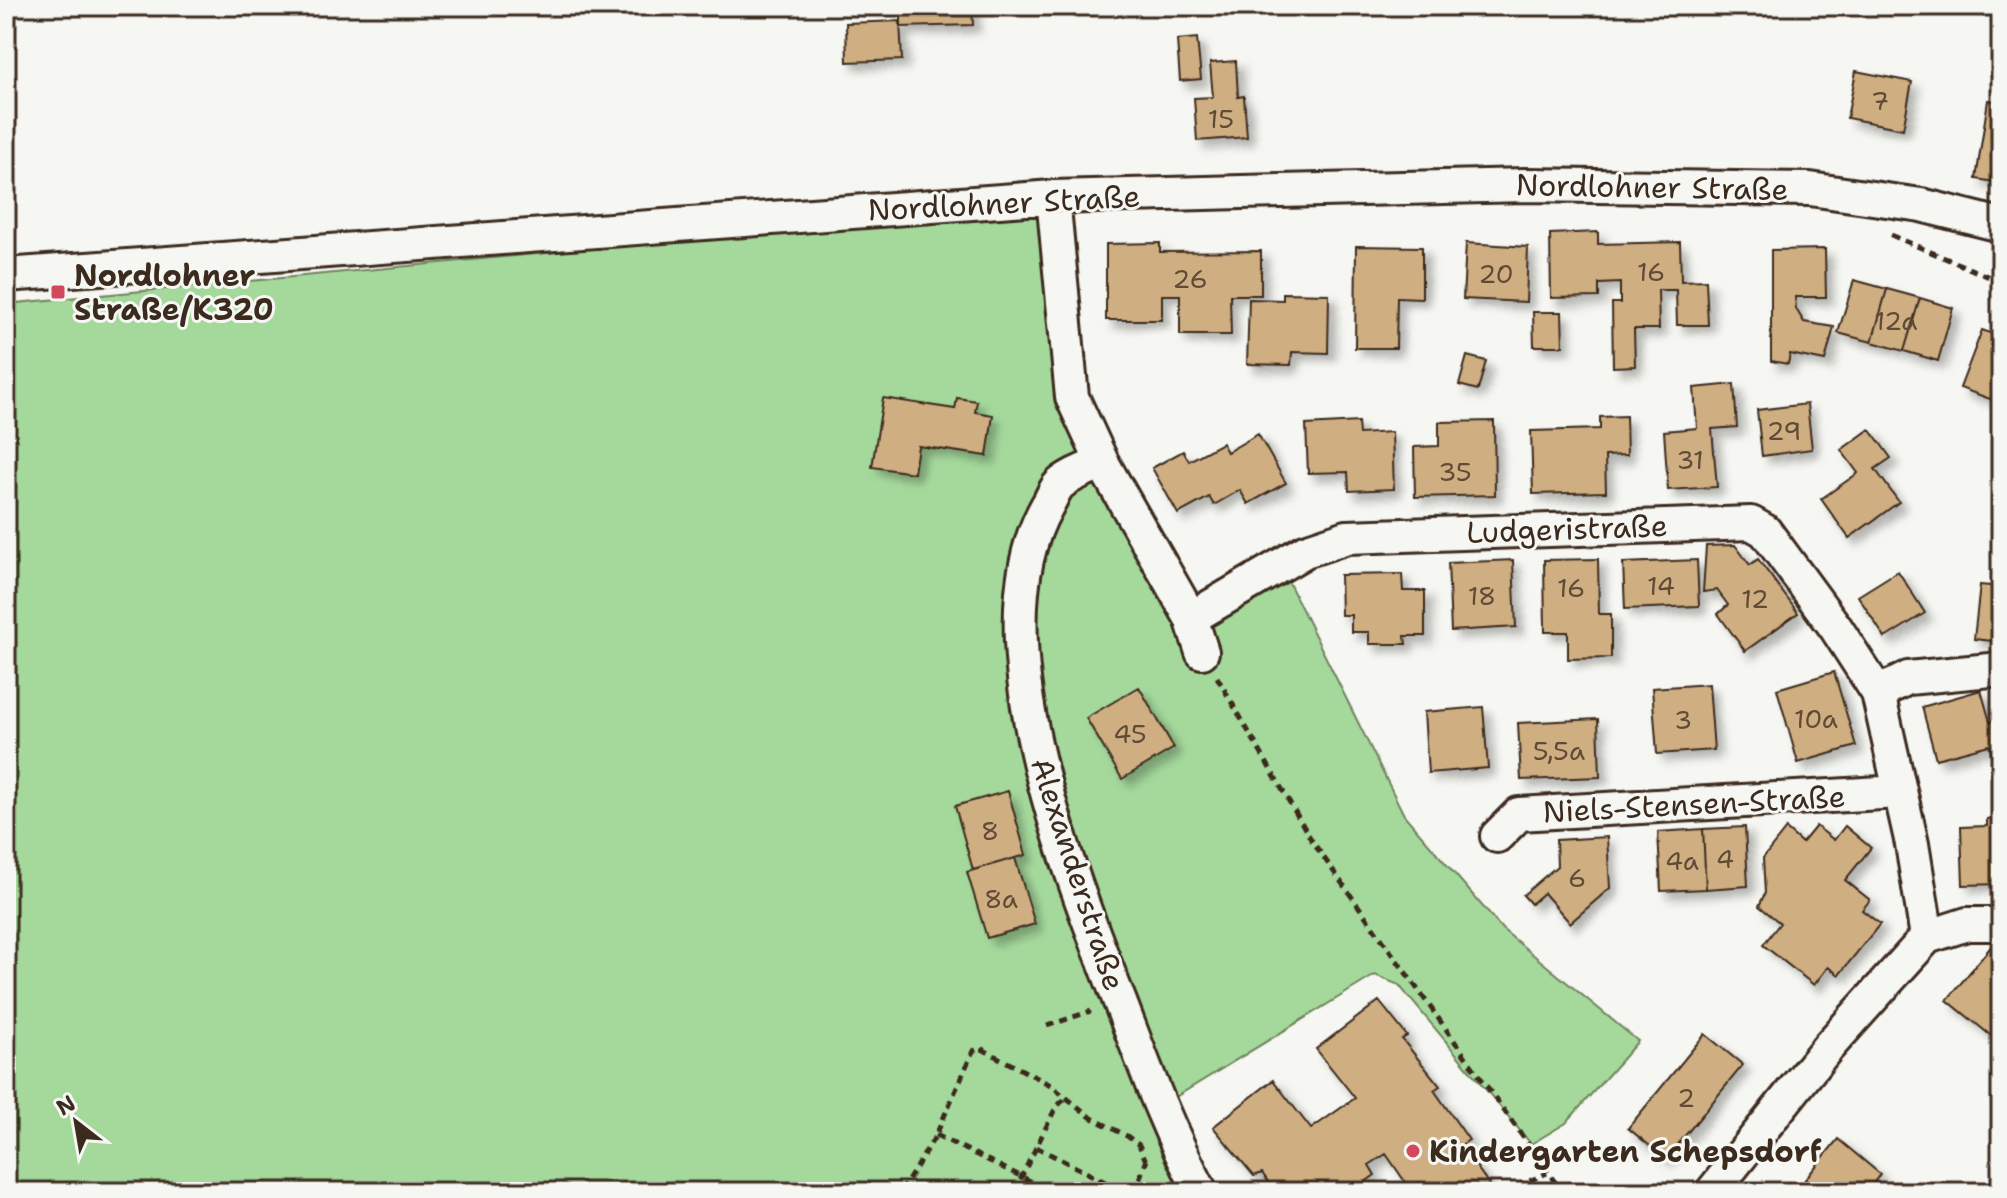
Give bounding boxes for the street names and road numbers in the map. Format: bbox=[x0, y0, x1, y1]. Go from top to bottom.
street label: Nordlohner Straße bbox=[1515, 164, 1789, 210]
street label: Nordlohner Straße bbox=[867, 175, 1141, 231]
street label: Ludgeristraße bbox=[1466, 505, 1668, 553]
street label: Alexanderstraße bbox=[1021, 752, 1135, 996]
street label: Niels-Stensen-Straße bbox=[1542, 776, 1846, 832]

